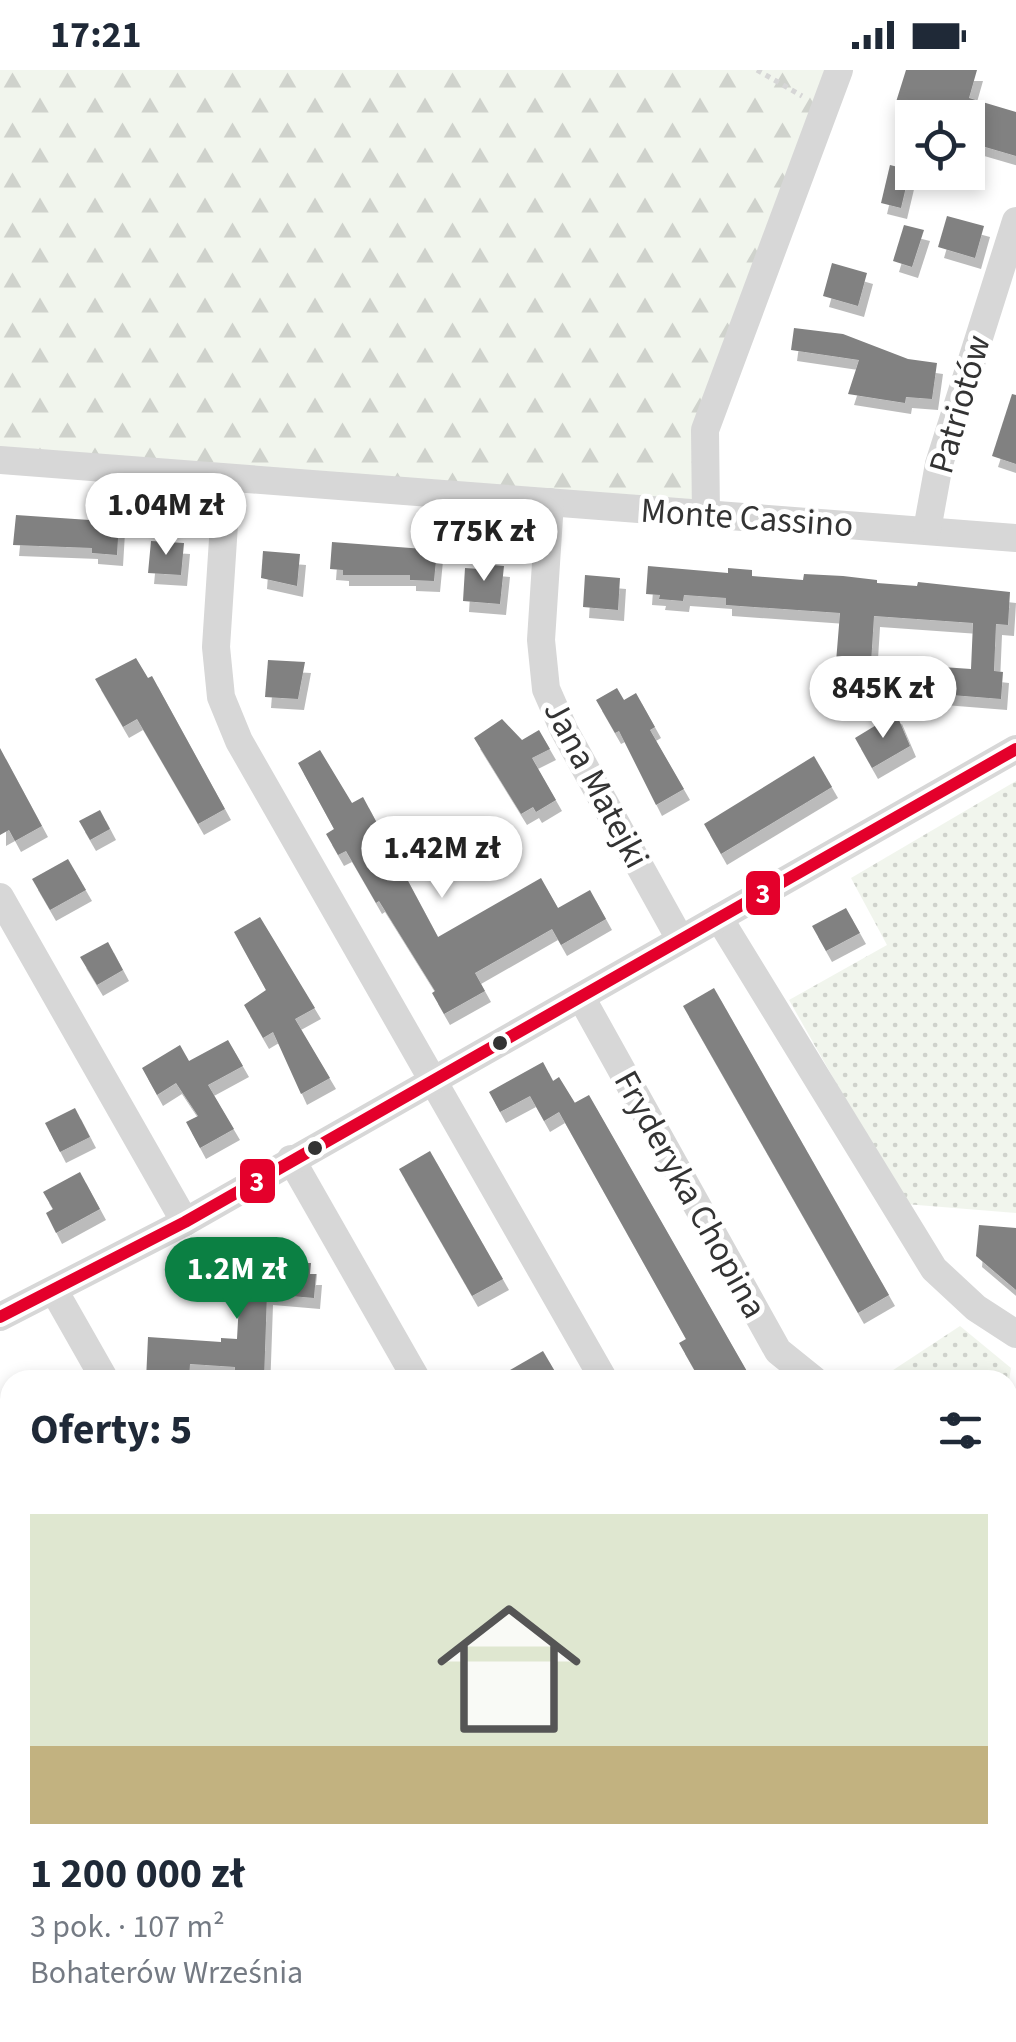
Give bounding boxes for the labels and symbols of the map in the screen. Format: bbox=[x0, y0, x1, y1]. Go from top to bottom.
street label: Patriotów bbox=[916, 329, 1004, 479]
pin: 1.04M zł bbox=[63, 473, 269, 558]
street label: Monte Cassino bbox=[639, 486, 855, 550]
pin: 775K zł bbox=[392, 499, 576, 584]
pin: 845K zł bbox=[791, 656, 975, 741]
street label: Jana Matejki bbox=[531, 691, 661, 877]
pin: 1.42M zł bbox=[339, 816, 545, 901]
line badge: 3 bbox=[744, 869, 782, 917]
text: 3 bbox=[756, 874, 770, 914]
unlabelled marker bbox=[490, 1033, 510, 1053]
street label: Fryderyka Chopina bbox=[601, 1061, 779, 1327]
unlabelled marker bbox=[305, 1138, 325, 1158]
line badge: 3 bbox=[238, 1157, 277, 1205]
text: 3 bbox=[250, 1162, 264, 1202]
pin: 1.2M zł bbox=[145, 1237, 329, 1322]

